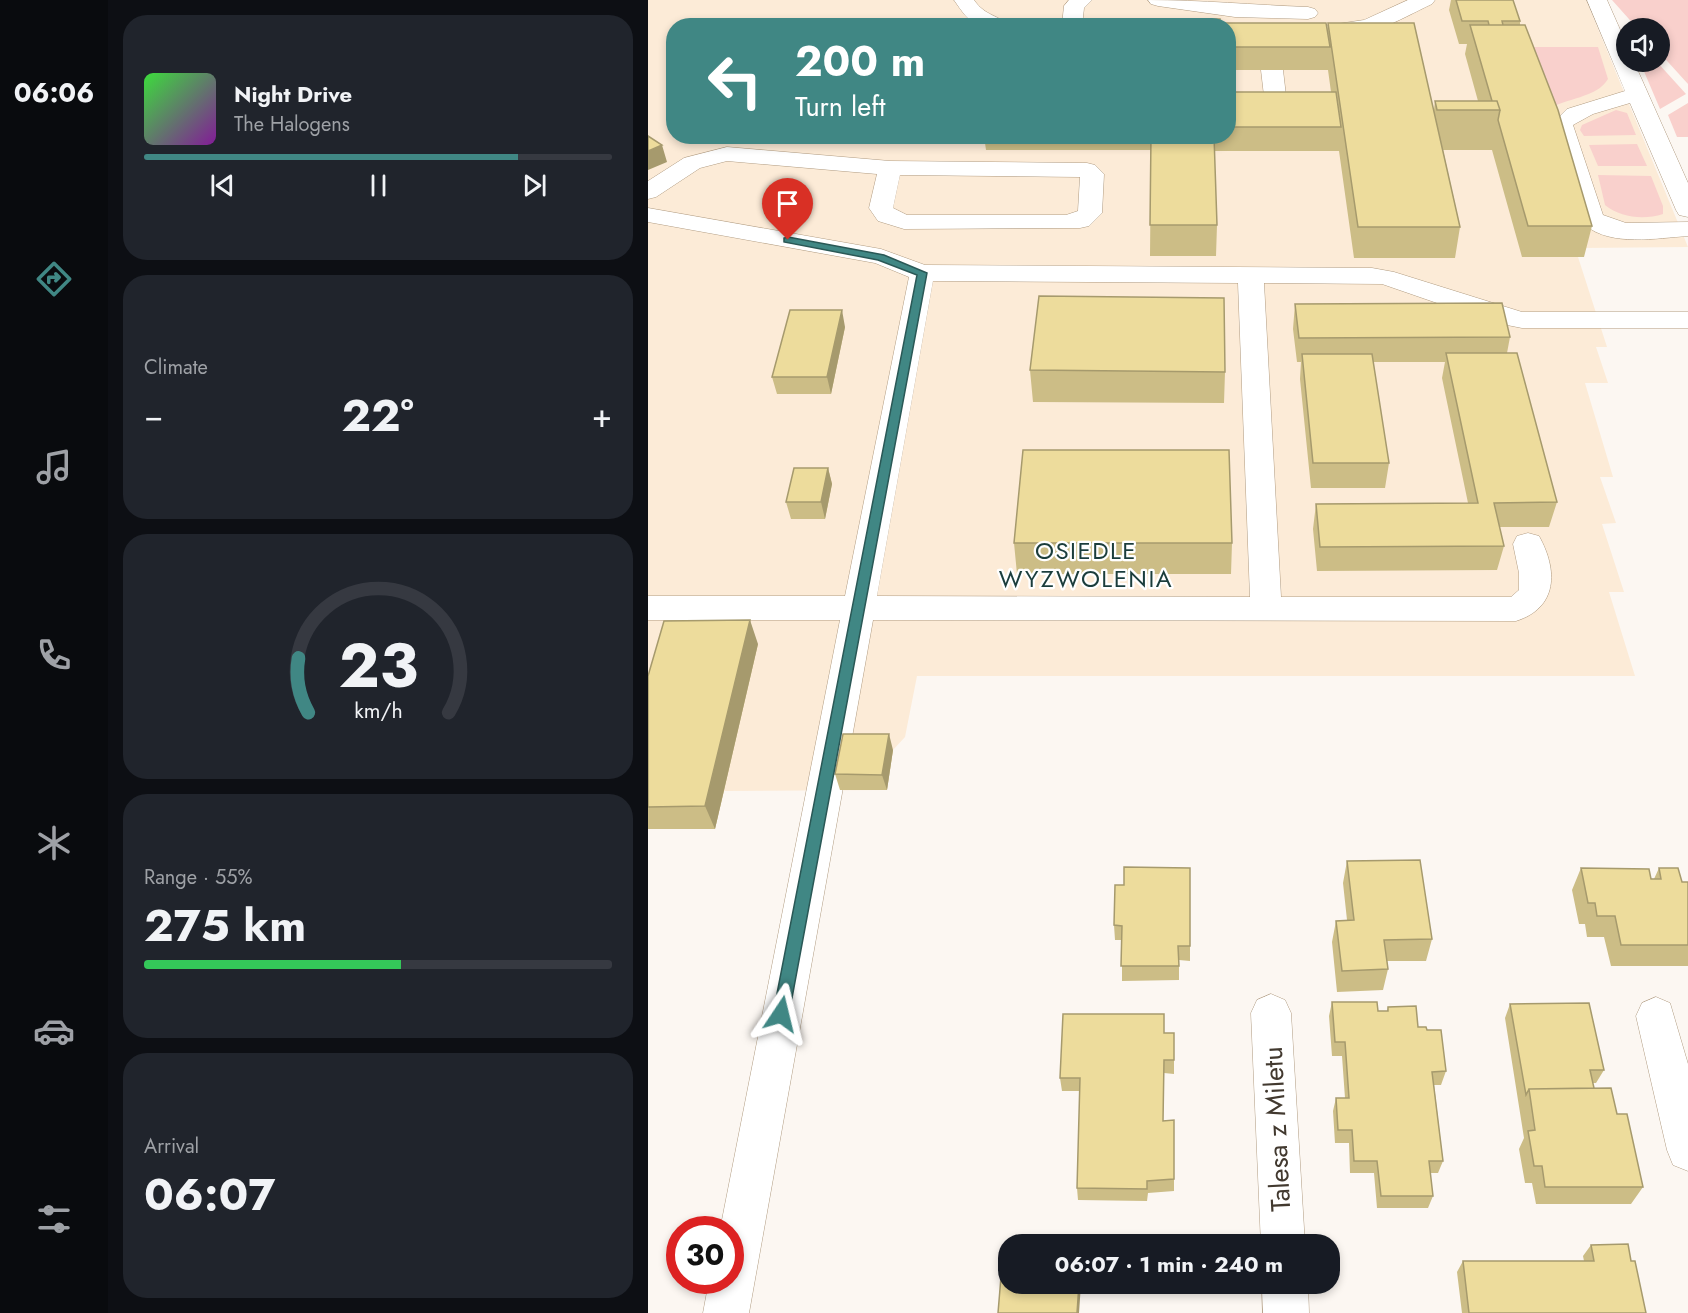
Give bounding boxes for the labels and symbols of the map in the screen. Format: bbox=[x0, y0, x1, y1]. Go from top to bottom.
pin bbox=[762, 178, 813, 240]
district label: OSIEDLE WYZWOLENIA bbox=[999, 533, 1173, 596]
position arrow bbox=[749, 982, 813, 1046]
street label: Talesa z Miletu bbox=[1253, 1046, 1300, 1212]
speed limit sign: 30 bbox=[666, 1216, 744, 1294]

